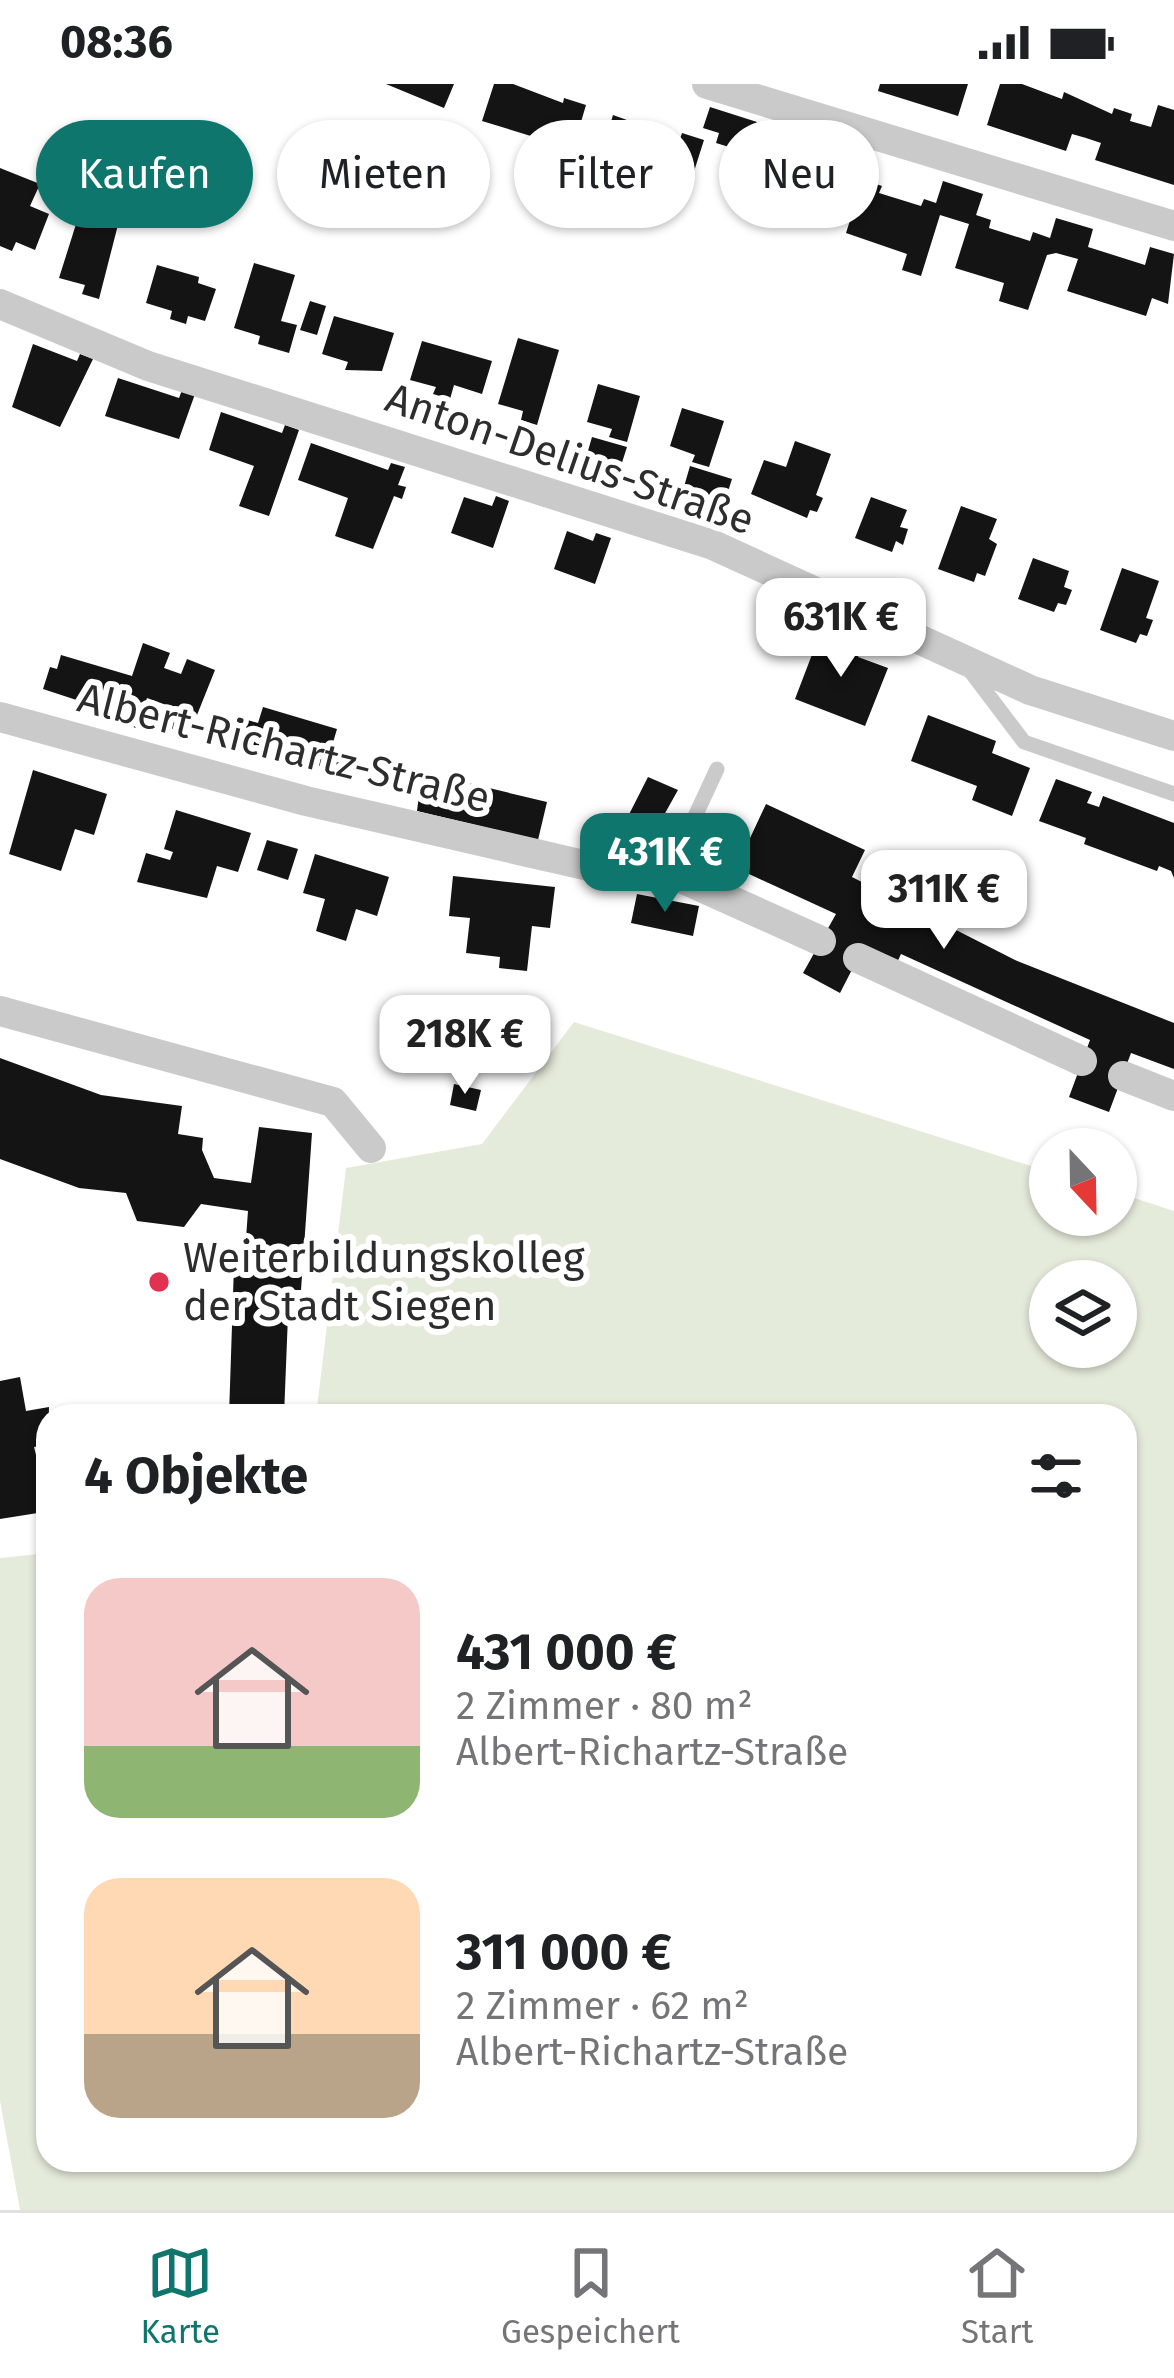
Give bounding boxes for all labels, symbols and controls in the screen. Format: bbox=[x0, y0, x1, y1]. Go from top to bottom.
text: 08:36 bbox=[60, 15, 173, 69]
chip: Kaufen bbox=[36, 120, 253, 228]
chip: Mieten bbox=[277, 120, 490, 228]
chip: Filter bbox=[514, 120, 695, 228]
chip: Neu bbox=[719, 120, 879, 228]
street label: Anton-Delius-Straße bbox=[380, 373, 760, 545]
pin: 631K € bbox=[743, 578, 939, 680]
text: 631K € bbox=[783, 594, 899, 640]
street label: Albert-Richartz-Straße bbox=[73, 673, 495, 823]
pin: 431K € bbox=[567, 813, 763, 915]
text: 431K € bbox=[607, 829, 723, 875]
pin: 311K € bbox=[846, 850, 1042, 952]
text: 311K € bbox=[888, 866, 1000, 912]
pin: 218K € bbox=[367, 995, 563, 1097]
text: 218K € bbox=[406, 1011, 524, 1057]
north arrow bbox=[1029, 1128, 1137, 1236]
map controls bbox=[1029, 1128, 1137, 1368]
place label: Weiterbildungskolleg der Stadt Siegen bbox=[183, 1233, 585, 1331]
button: layers bbox=[1029, 1260, 1137, 1368]
marker: Weiterbildungskolleg der Stadt Siegen bbox=[146, 1269, 172, 1295]
icon: filters bbox=[1023, 1443, 1089, 1509]
text: 4 Objekte bbox=[84, 1445, 308, 1507]
text: 431 000 € bbox=[456, 1621, 677, 1683]
icon: home bbox=[180, 1626, 324, 1770]
text: 2 Zimmer · 80 m² bbox=[456, 1683, 753, 1729]
text: Albert-Richartz-Straße bbox=[456, 1729, 848, 1775]
text: 311 000 € bbox=[456, 1921, 672, 1983]
icon: home bbox=[180, 1926, 324, 2070]
text: 2 Zimmer · 62 m² bbox=[456, 1983, 749, 2029]
text: Albert-Richartz-Straße bbox=[456, 2029, 848, 2075]
tab: Karte bbox=[141, 2240, 220, 2352]
tab: Gespeichert bbox=[501, 2240, 680, 2352]
tab: Start bbox=[961, 2240, 1033, 2352]

